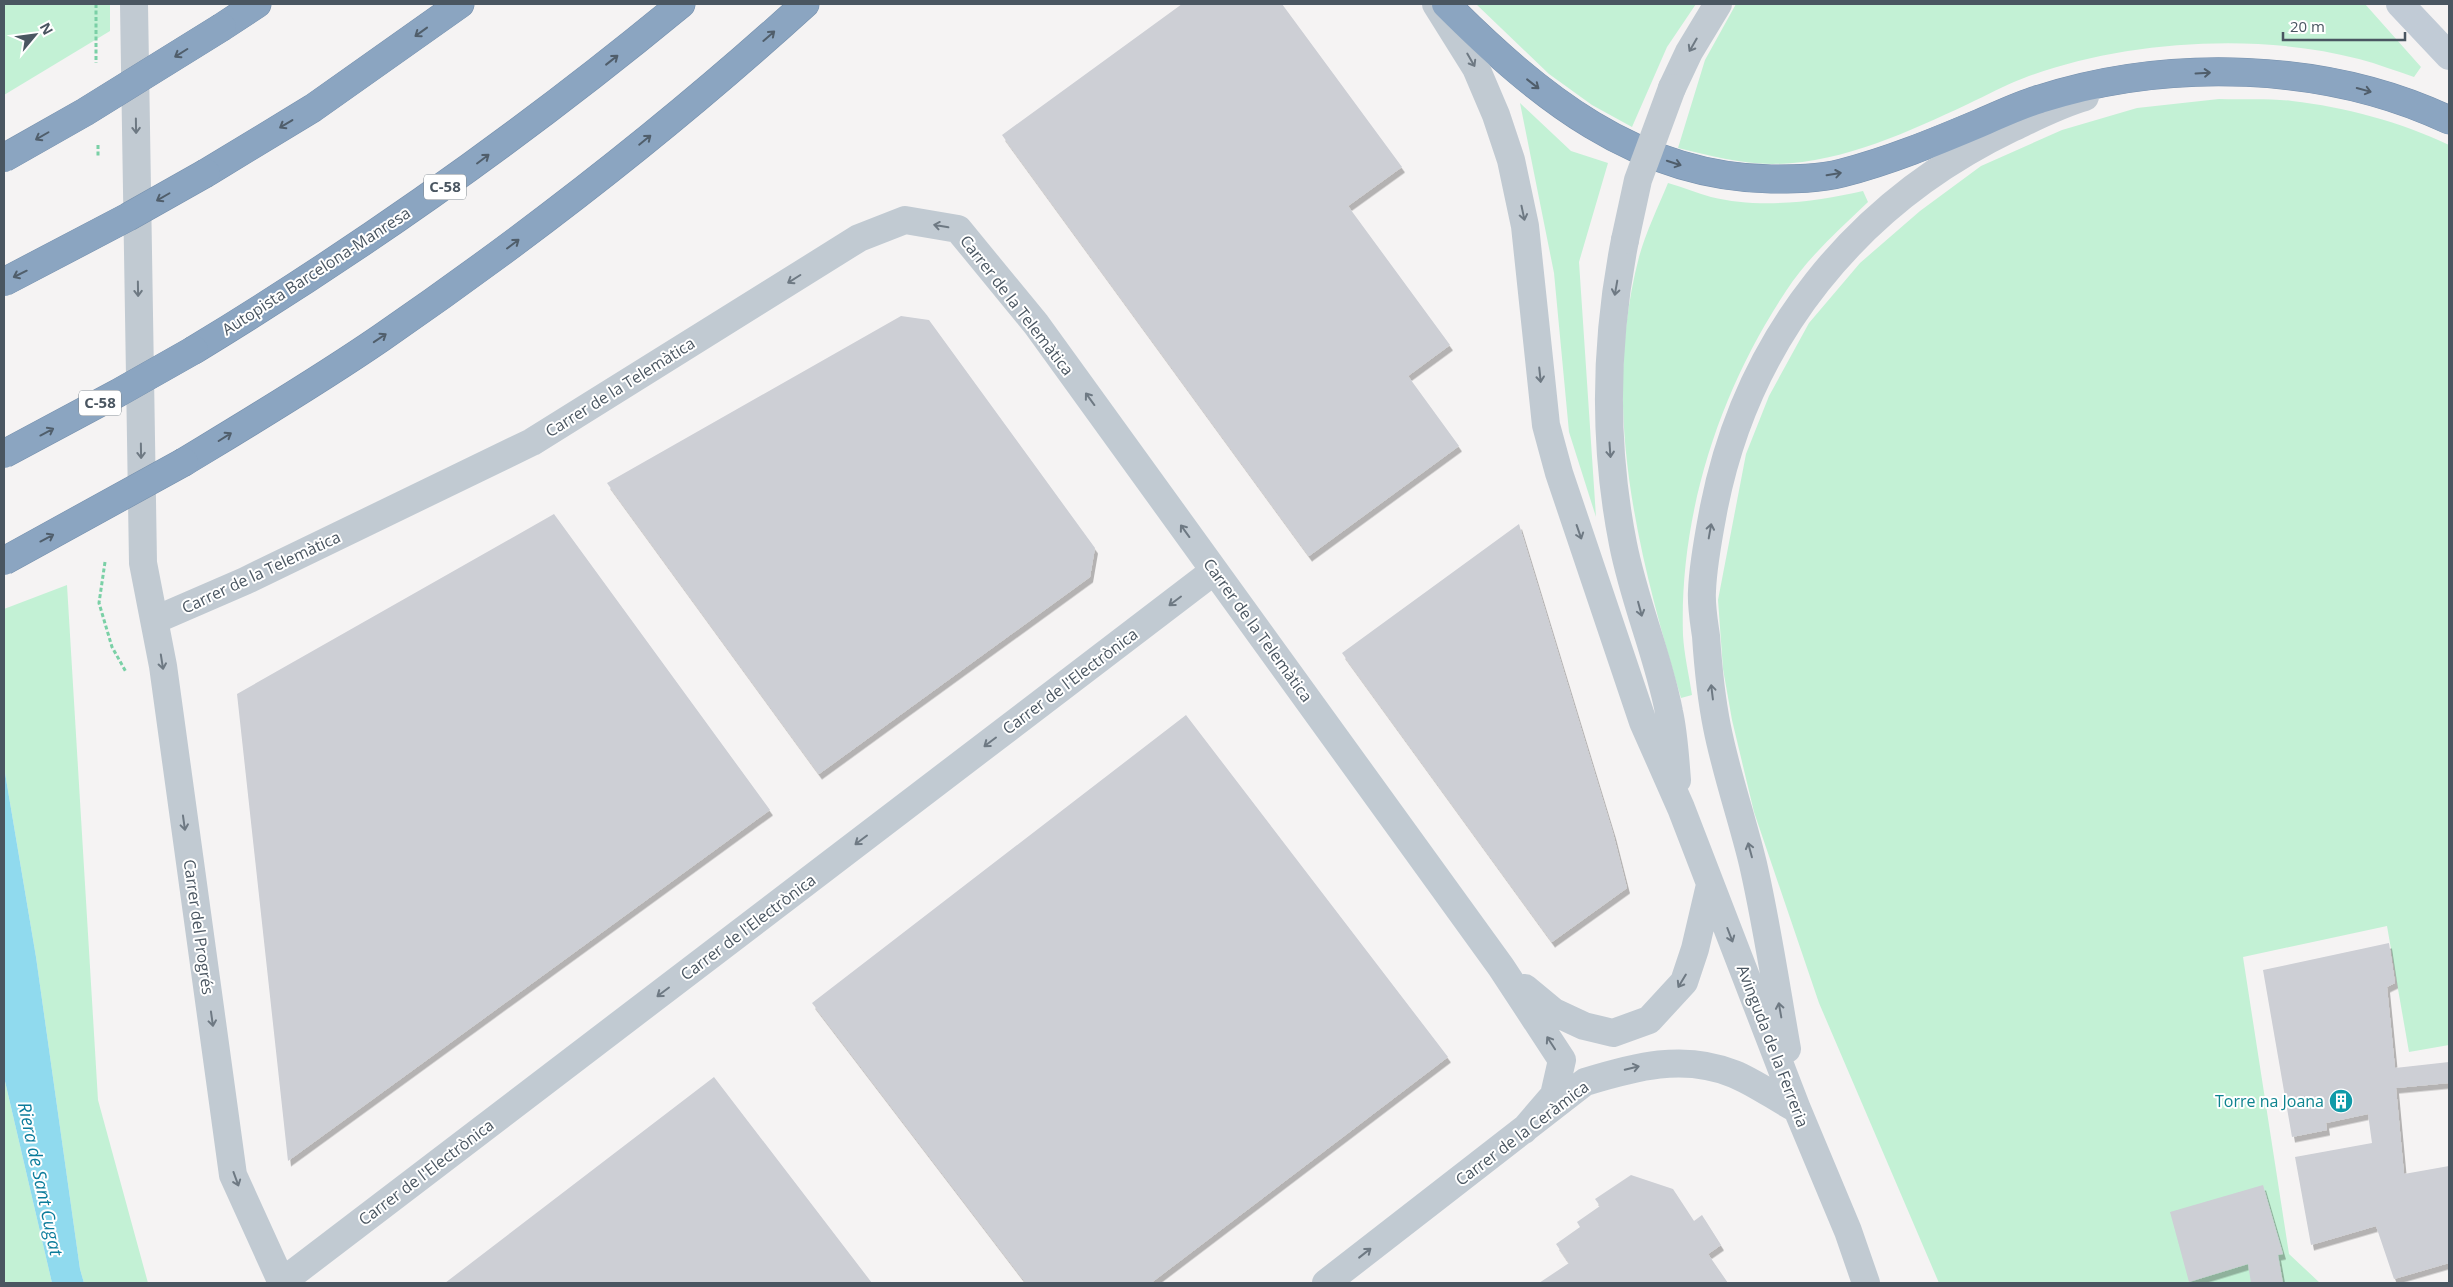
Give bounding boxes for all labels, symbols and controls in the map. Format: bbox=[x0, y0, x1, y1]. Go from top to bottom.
north arrow bbox=[10, 10, 60, 60]
scale bar bbox=[2283, 10, 2406, 42]
text: 20 m bbox=[2290, 16, 2325, 36]
text: N bbox=[36, 19, 58, 38]
one-way arrow bbox=[415, 27, 428, 38]
one-way arrow bbox=[763, 30, 776, 41]
one-way arrow bbox=[1688, 37, 1698, 52]
one-way arrow bbox=[174, 48, 188, 58]
one-way arrow bbox=[1466, 52, 1476, 67]
one-way arrow bbox=[605, 55, 618, 66]
one-way arrow bbox=[2195, 69, 2211, 78]
one-way arrow bbox=[1526, 78, 1539, 89]
one-way arrow bbox=[2356, 85, 2372, 95]
one-way arrow bbox=[131, 118, 140, 134]
one-way arrow bbox=[280, 119, 294, 129]
one-way arrow bbox=[35, 132, 49, 142]
one-way arrow bbox=[638, 135, 651, 146]
one-way arrow bbox=[476, 154, 490, 164]
one-way arrow bbox=[1665, 159, 1681, 169]
one-way arrow bbox=[1826, 169, 1842, 179]
road number: C-58 bbox=[424, 174, 466, 200]
one-way arrow bbox=[156, 192, 171, 202]
street label: Autopista Barcelona-Manresa bbox=[218, 202, 414, 340]
one-way arrow bbox=[1518, 205, 1528, 221]
one-way arrow bbox=[933, 221, 949, 231]
street label: Carrer de la Telemàtica bbox=[955, 230, 1079, 380]
one-way arrow bbox=[506, 238, 519, 249]
one-way arrow bbox=[13, 270, 28, 279]
one-way arrow bbox=[788, 274, 802, 284]
one-way arrow bbox=[1610, 279, 1620, 295]
one-way arrow bbox=[133, 280, 143, 296]
street label: Carrer de la Telemàtica bbox=[541, 332, 699, 442]
one-way arrow bbox=[373, 333, 387, 343]
one-way arrow bbox=[1535, 366, 1544, 382]
road number: C-58 bbox=[79, 390, 121, 416]
one-way arrow bbox=[1085, 393, 1096, 406]
one-way arrow bbox=[39, 427, 54, 436]
one-way arrow bbox=[218, 431, 232, 441]
one-way arrow bbox=[136, 442, 146, 459]
one-way arrow bbox=[1606, 442, 1615, 458]
one-way arrow bbox=[1705, 523, 1715, 539]
one-way arrow bbox=[1180, 524, 1190, 538]
one-way arrow bbox=[1574, 524, 1584, 540]
street label: Carrer de la Telemàtica bbox=[178, 526, 344, 618]
one-way arrow bbox=[39, 533, 54, 543]
street label: Carrer de la Telemàtica bbox=[1198, 554, 1318, 706]
one-way arrow bbox=[1169, 595, 1182, 606]
one-way arrow bbox=[1636, 601, 1646, 617]
street label: Carrer de l'Electrònica bbox=[998, 623, 1142, 739]
one-way arrow bbox=[157, 654, 167, 670]
one-way arrow bbox=[1707, 685, 1717, 701]
one-way arrow bbox=[984, 736, 997, 747]
one-way arrow bbox=[180, 815, 190, 831]
one-way arrow bbox=[855, 835, 868, 846]
one-way arrow bbox=[1744, 843, 1754, 859]
street label: Carrer del Progrés bbox=[179, 858, 219, 996]
street label: Carrer de l'Electrònica bbox=[676, 869, 820, 985]
one-way arrow bbox=[1726, 927, 1735, 943]
street label: Avinguda de la Ferreria bbox=[1732, 962, 1814, 1130]
one-way arrow bbox=[1677, 974, 1687, 988]
one-way arrow bbox=[656, 986, 669, 997]
one-way arrow bbox=[1774, 1002, 1784, 1018]
one-way arrow bbox=[207, 1010, 217, 1026]
one-way arrow bbox=[1546, 1037, 1556, 1051]
one-way arrow bbox=[1623, 1063, 1639, 1072]
street label: Carrer de la Ceràmica bbox=[1451, 1076, 1593, 1190]
building icon: Torre na Joana bbox=[2328, 1088, 2354, 1114]
place label: Torre na Joana bbox=[2215, 1090, 2324, 1112]
water label: Riera de Sant Cugat bbox=[13, 1100, 69, 1259]
street label: Carrer de l'Electrònica bbox=[354, 1114, 498, 1230]
one-way arrow bbox=[232, 1171, 241, 1186]
one-way arrow bbox=[1358, 1248, 1371, 1259]

